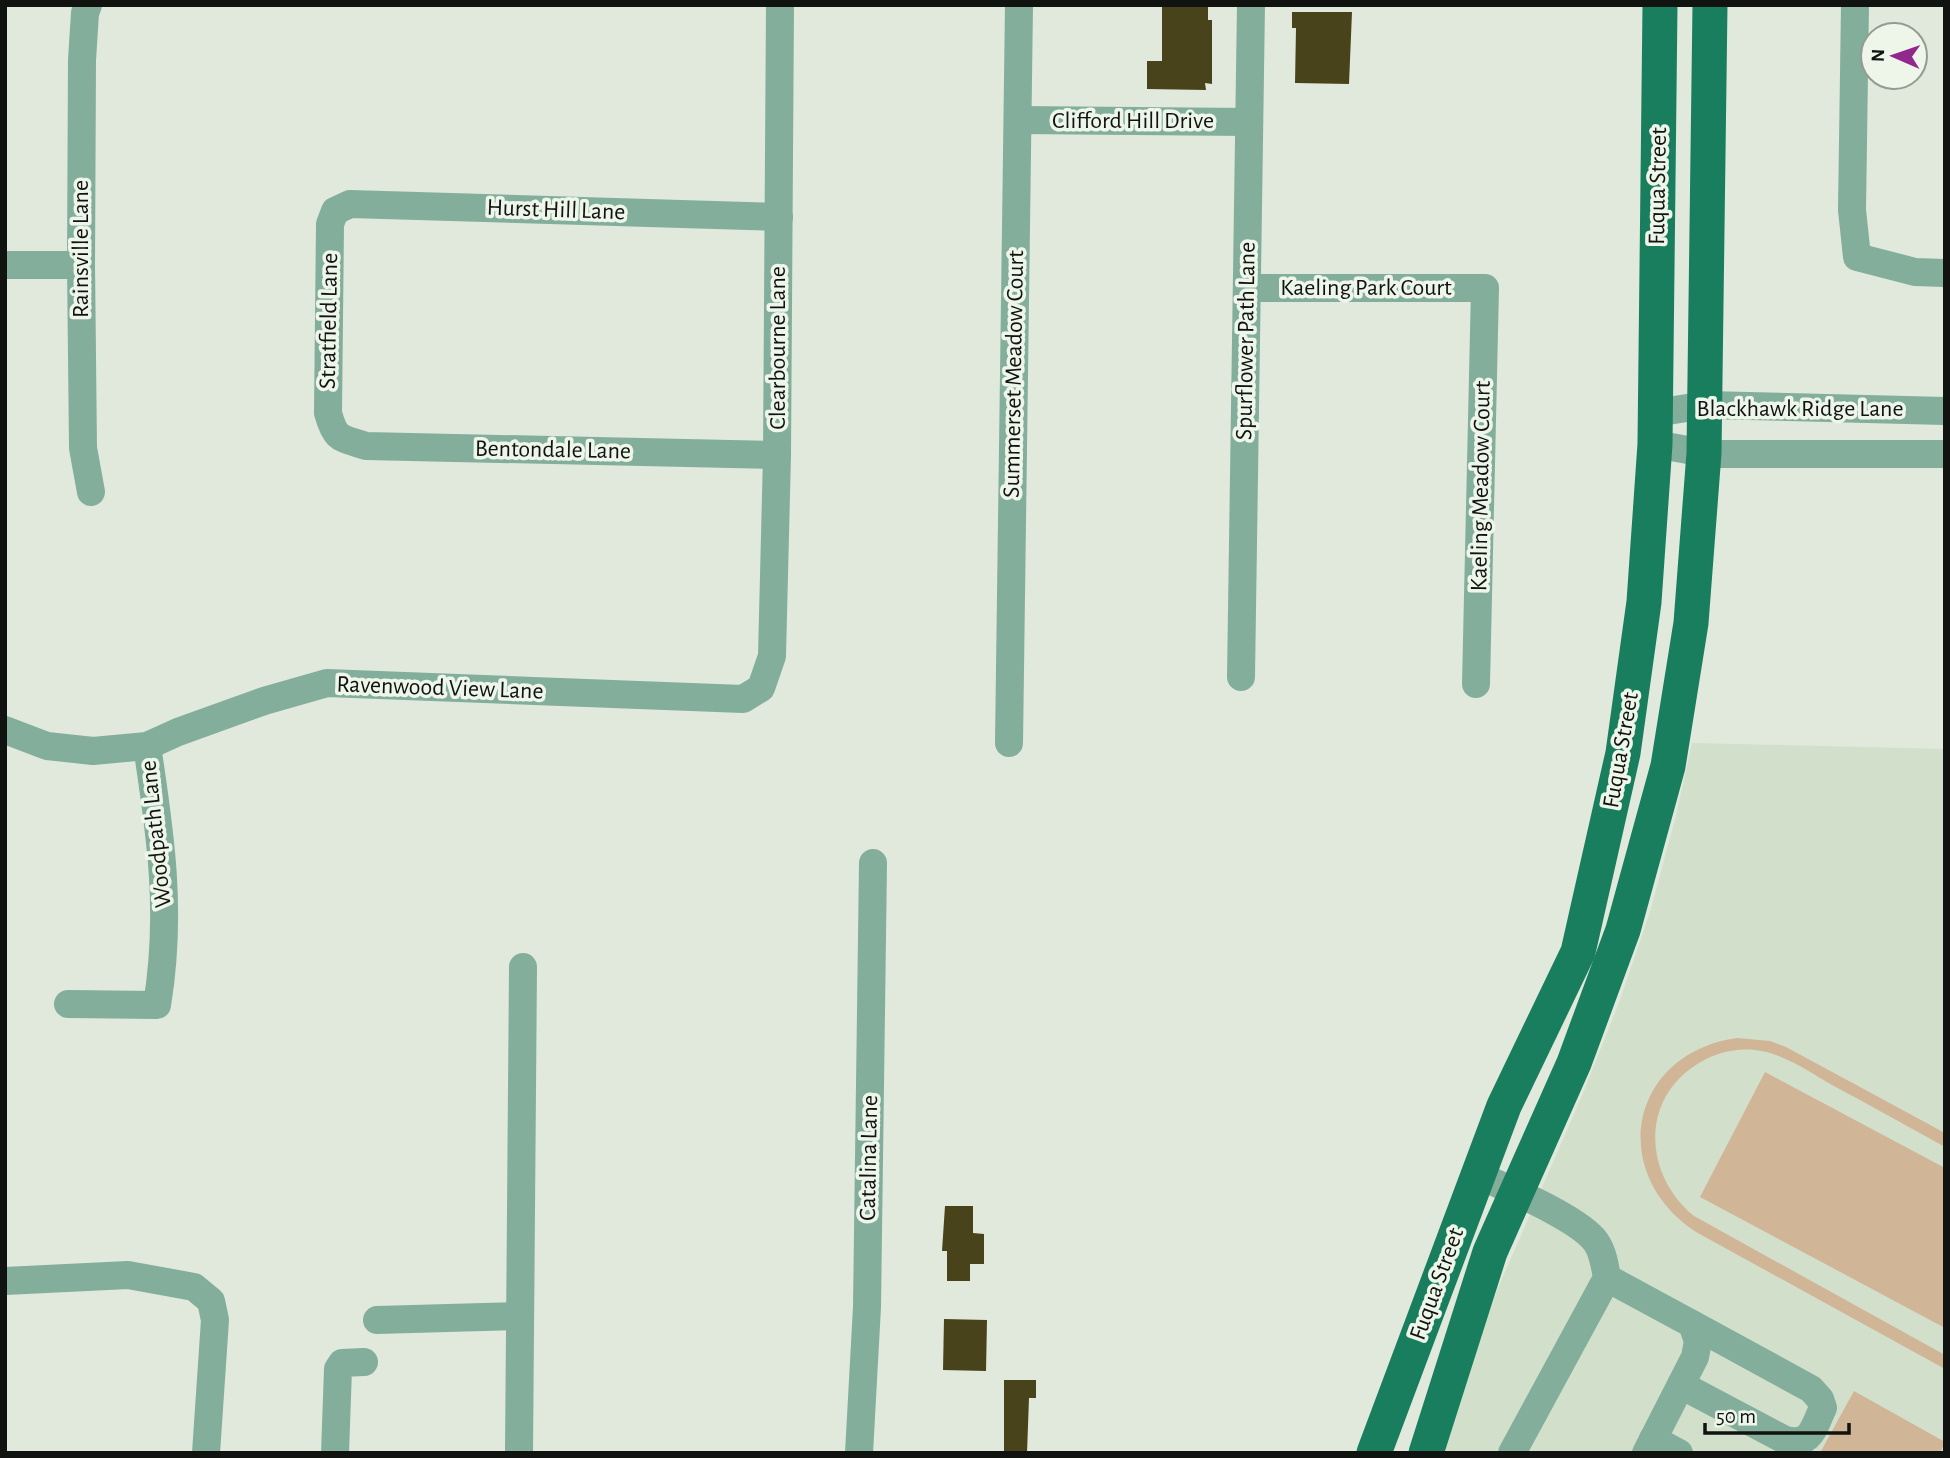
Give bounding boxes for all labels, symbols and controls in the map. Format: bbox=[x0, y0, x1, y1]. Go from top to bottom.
north arrow bbox=[1859, 21, 1929, 91]
text: N bbox=[1869, 49, 1888, 62]
street label: Clifford Hill Drive bbox=[1052, 109, 1214, 133]
street label: Fuqua Street bbox=[1645, 127, 1671, 245]
street label: Rainsville Lane bbox=[69, 180, 93, 318]
street label: Hurst Hill Lane bbox=[486, 196, 626, 224]
street label: Spurflower Path Lane bbox=[1232, 242, 1260, 440]
street label: Summerset Meadow Court bbox=[1000, 250, 1028, 498]
street label: Stratfield Lane bbox=[316, 253, 342, 389]
street label: Clearbourne Lane bbox=[766, 266, 790, 430]
street label: Kaeling Park Court bbox=[1280, 276, 1452, 300]
street label: Kaeling Meadow Court bbox=[1467, 380, 1495, 591]
street label: Blackhawk Ridge Lane bbox=[1697, 397, 1903, 421]
street label: Bentondale Lane bbox=[475, 437, 631, 463]
street label: Ravenwood View Lane bbox=[336, 672, 544, 704]
street label: Fuqua Street bbox=[1599, 690, 1643, 810]
street label: Woodpath Lane bbox=[136, 759, 176, 909]
street label: Catalina Lane bbox=[856, 1095, 882, 1221]
street label: Fuqua Street bbox=[1406, 1224, 1468, 1343]
scale bar bbox=[1705, 1392, 1848, 1436]
text: 50 m bbox=[1716, 1406, 1756, 1427]

